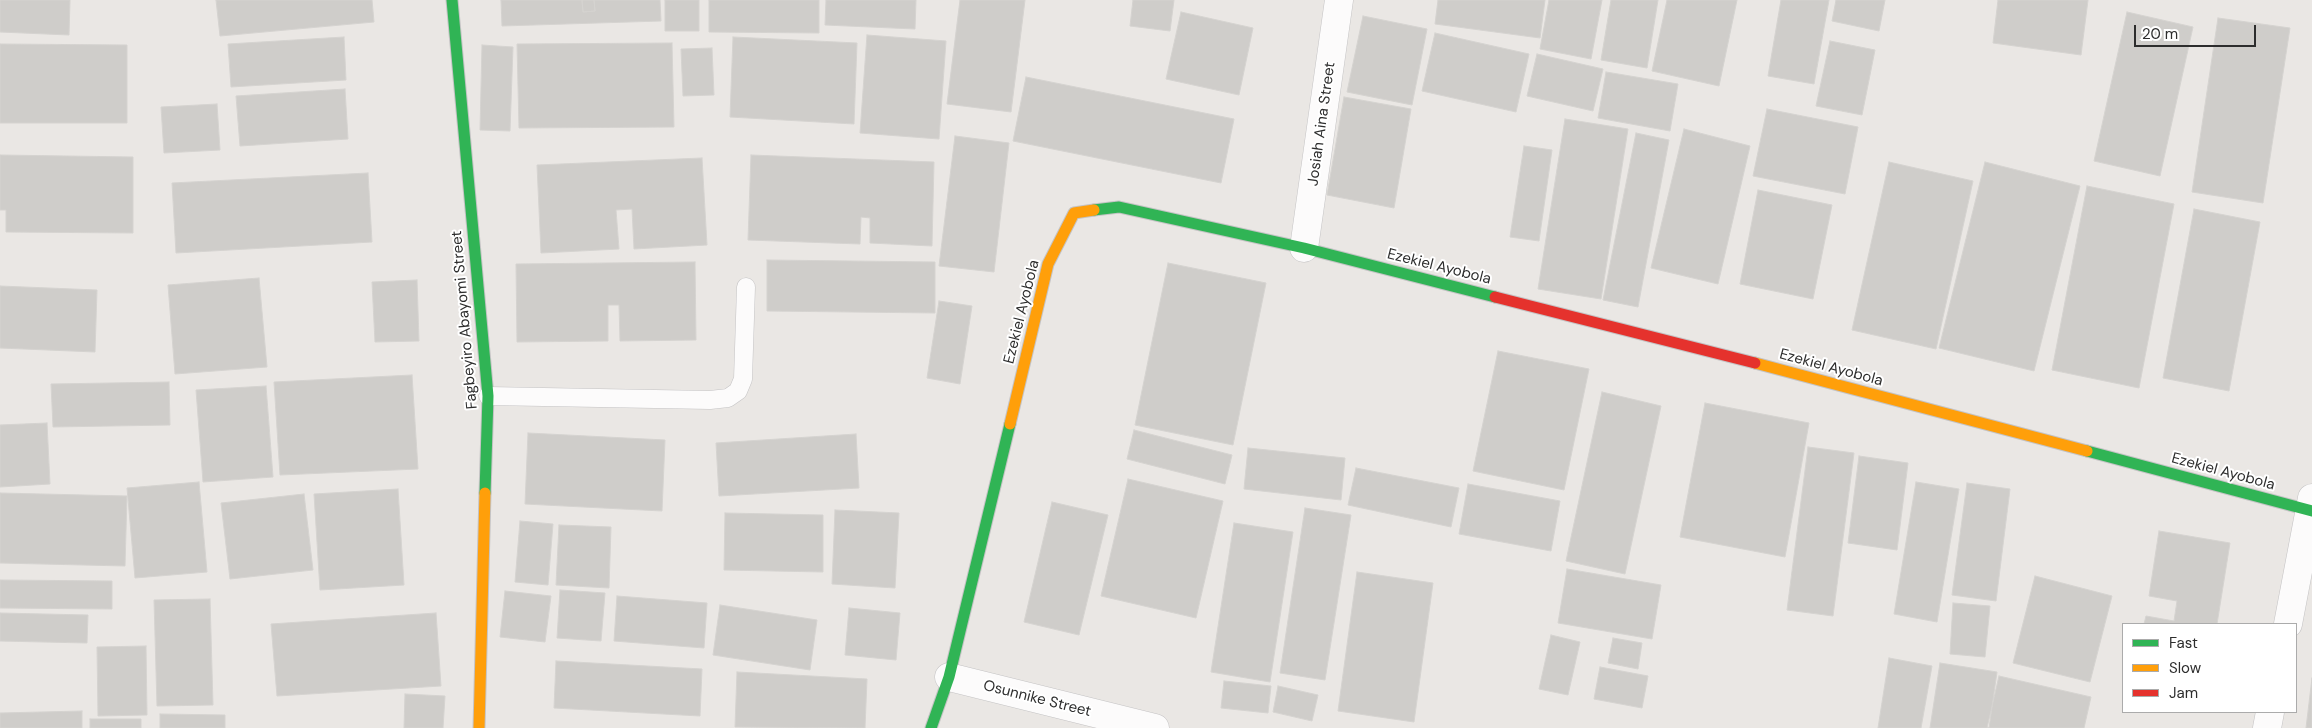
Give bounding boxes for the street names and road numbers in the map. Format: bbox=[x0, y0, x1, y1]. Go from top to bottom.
street label: Josiah Aina Street bbox=[1304, 61, 1340, 187]
street label: Fagbeyiro Abayomi Street bbox=[448, 230, 482, 410]
street label: Ezekiel Ayobola bbox=[1385, 245, 1493, 289]
street label: Ezekiel Ayobola bbox=[1000, 258, 1044, 366]
street label: Ezekiel Ayobola bbox=[1777, 346, 1885, 390]
street label: Ezekiel Ayobola bbox=[2169, 450, 2277, 494]
street label: Osunnike Street bbox=[981, 677, 1093, 721]

